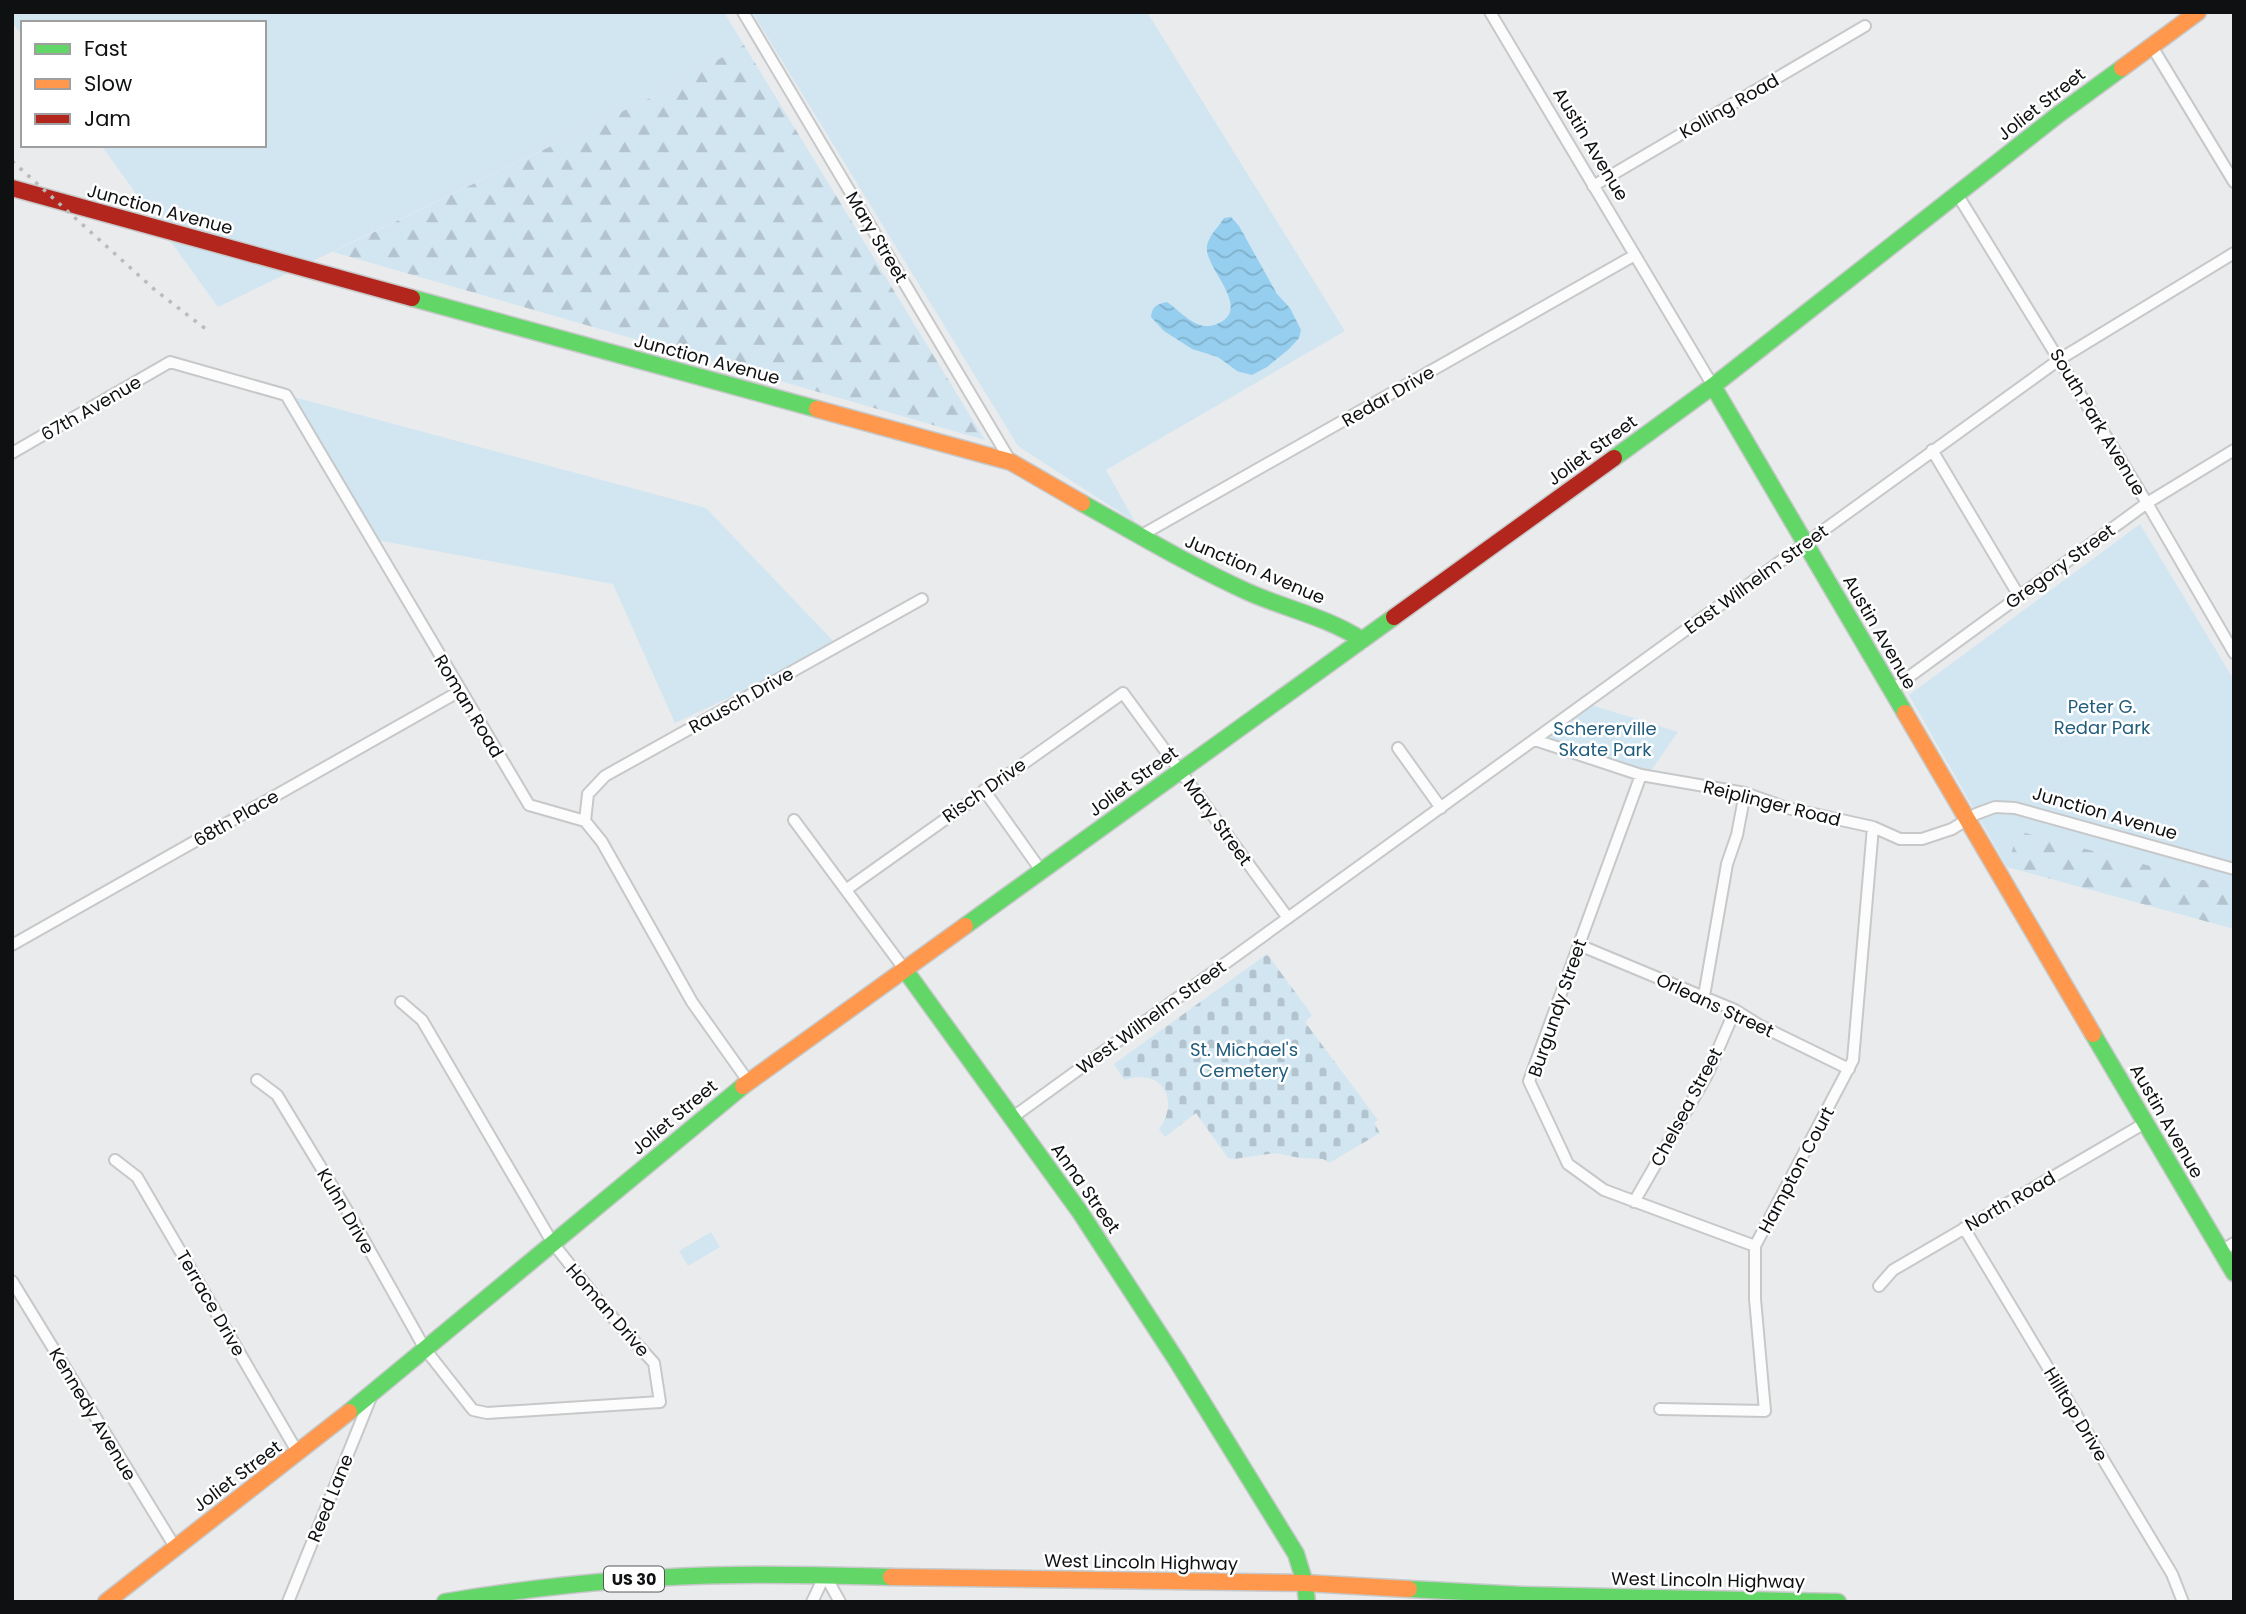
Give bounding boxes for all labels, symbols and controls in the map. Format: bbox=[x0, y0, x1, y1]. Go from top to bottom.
legend bbox=[21, 21, 266, 147]
text: Fast bbox=[84, 34, 127, 63]
street label: Joliet Street bbox=[1992, 62, 2090, 146]
street label: Kolling Road bbox=[1675, 67, 1783, 145]
text: Slow bbox=[84, 69, 132, 98]
street label: Austin Avenue bbox=[1547, 83, 1635, 205]
text: Jam bbox=[84, 104, 131, 133]
street label: Junction Avenue bbox=[84, 178, 236, 240]
street label: Mary Street bbox=[840, 187, 914, 287]
street label: Junction Avenue bbox=[631, 328, 783, 390]
street label: South Park Avenue bbox=[2044, 344, 2152, 500]
street label: Redar Drive bbox=[1337, 359, 1439, 433]
street label: 67th Avenue bbox=[36, 369, 146, 447]
street label: Joliet Street bbox=[1542, 409, 1642, 491]
street label: East Wilhelm Street bbox=[1679, 518, 1833, 640]
street label: Gregory Street bbox=[2000, 518, 2120, 614]
street label: Junction Avenue bbox=[1181, 528, 1329, 610]
street label: Austin Avenue bbox=[1837, 570, 1923, 694]
street label: Roman Road bbox=[428, 650, 510, 762]
street label: Rausch Drive bbox=[684, 661, 798, 739]
park label: Peter G. Redar Park bbox=[2054, 694, 2151, 740]
park label: Schererville Skate Park bbox=[1553, 716, 1657, 762]
street label: Joliet Street bbox=[1083, 740, 1183, 822]
street label: Risch Drive bbox=[937, 752, 1031, 828]
street label: Mary Street bbox=[1178, 773, 1258, 871]
street label: Reiplinger Road bbox=[1701, 774, 1843, 832]
street label: Junction Avenue bbox=[2029, 780, 2181, 846]
street label: 68th Place bbox=[189, 783, 283, 853]
street label: Burgundy Street bbox=[1522, 936, 1592, 1080]
street label: West Wilhelm Street bbox=[1071, 954, 1231, 1080]
street label: Orleans Street bbox=[1652, 967, 1778, 1043]
park label: St. Michael's Cemetery bbox=[1190, 1037, 1298, 1083]
street label: Chelsea Street bbox=[1644, 1043, 1728, 1171]
street label: Austin Avenue bbox=[2124, 1059, 2210, 1183]
street label: Joliet Street bbox=[626, 1074, 722, 1160]
street label: Hampton Court bbox=[1752, 1102, 1840, 1238]
street label: Anna Street bbox=[1046, 1138, 1126, 1238]
street label: Kuhn Drive bbox=[311, 1163, 381, 1259]
street label: North Road bbox=[1960, 1165, 2060, 1237]
street label: Terrace Drive bbox=[171, 1245, 251, 1361]
street label: Homan Drive bbox=[560, 1258, 656, 1362]
street label: Kennedy Avenue bbox=[43, 1343, 143, 1485]
street label: Hilltop Drive bbox=[2038, 1362, 2114, 1466]
street label: Joliet Street bbox=[187, 1434, 287, 1518]
street label: Reed Lane bbox=[301, 1450, 359, 1546]
street label: West Lincoln Highway bbox=[1044, 1548, 1238, 1576]
street label: West Lincoln Highway bbox=[1611, 1566, 1805, 1594]
road number: US 30 bbox=[604, 1567, 664, 1592]

